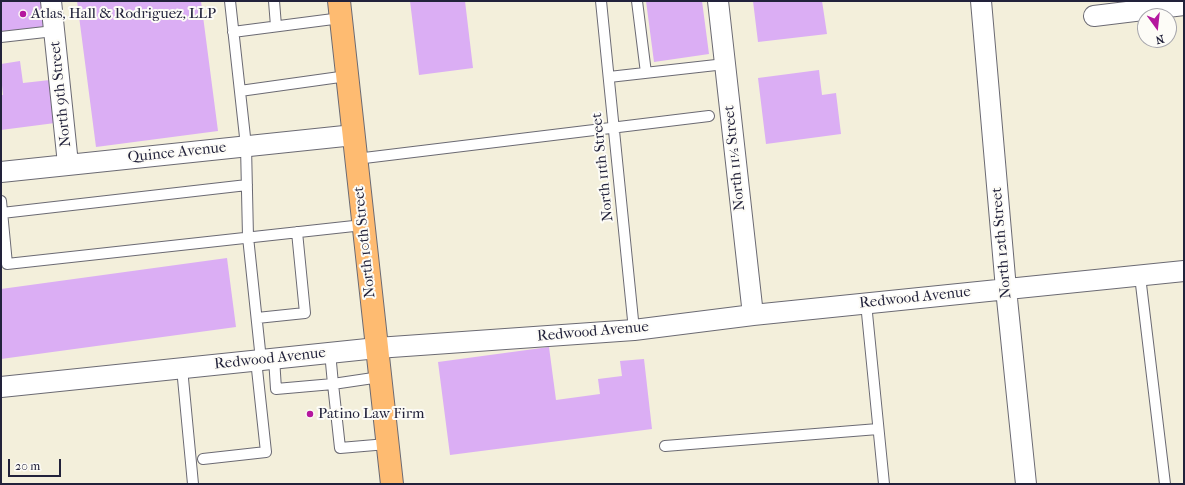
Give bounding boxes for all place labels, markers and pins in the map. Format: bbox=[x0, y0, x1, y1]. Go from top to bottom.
place label: Atlas, Hall & Rodriguez, LLP bbox=[31, 5, 216, 23]
marker: Atlas, Hall & Rodriguez, LLP bbox=[18, 9, 28, 19]
place label: Patino Law Firm bbox=[318, 405, 425, 423]
marker: Patino Law Firm bbox=[305, 409, 315, 419]

